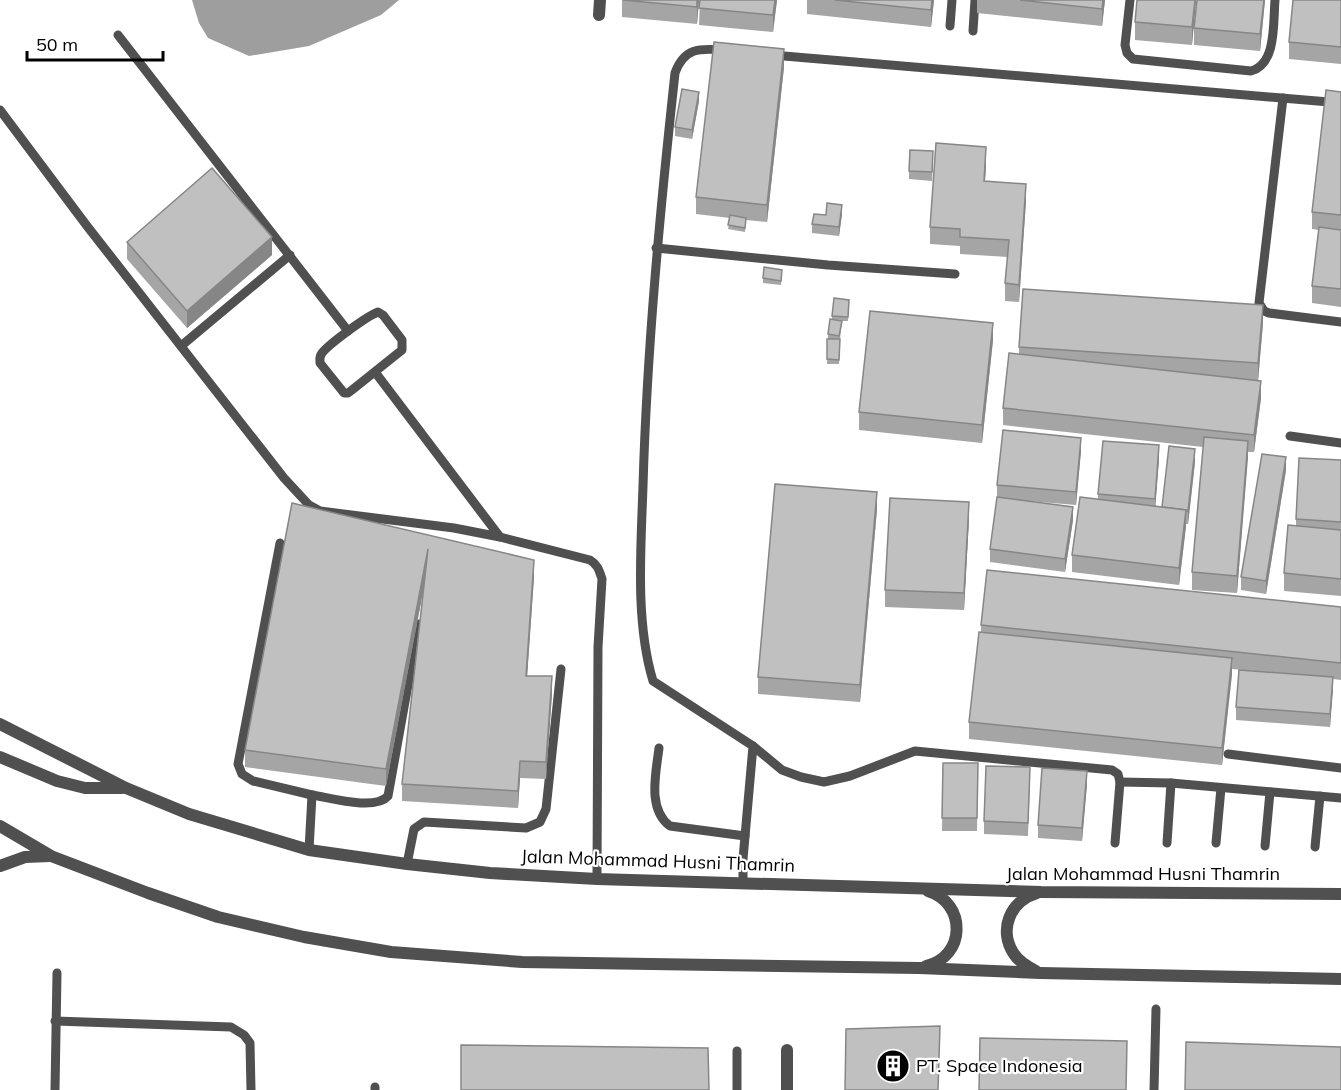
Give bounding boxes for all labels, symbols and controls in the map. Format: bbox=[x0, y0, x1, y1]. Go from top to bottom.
scale bar bbox=[27, 24, 164, 62]
text: 50 m bbox=[36, 33, 78, 56]
street label: Jalan Mohammad Husni Thamrin bbox=[521, 844, 795, 877]
street label: Jalan Mohammad Husni Thamrin bbox=[1006, 862, 1280, 885]
building icon: PT. Space Indonesia bbox=[875, 1048, 911, 1084]
place label: PT. Space Indonesia bbox=[916, 1054, 1083, 1077]

